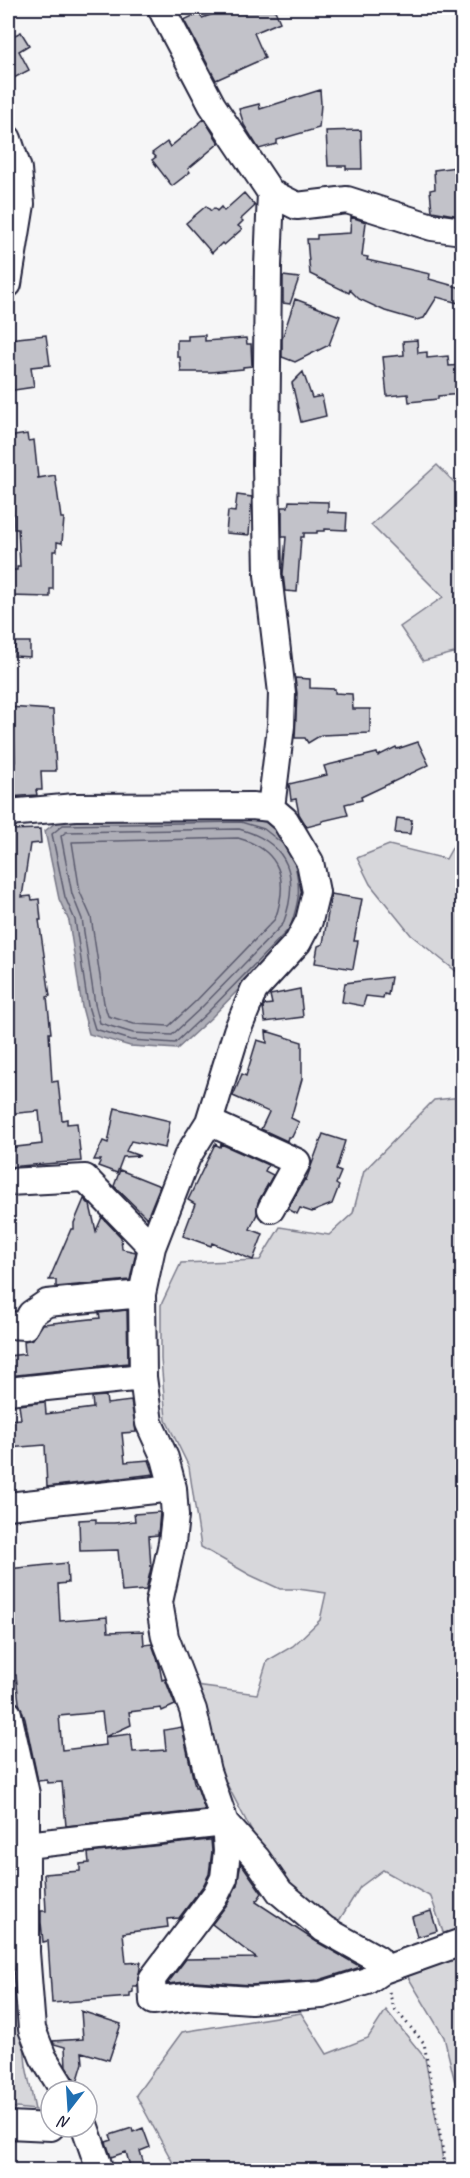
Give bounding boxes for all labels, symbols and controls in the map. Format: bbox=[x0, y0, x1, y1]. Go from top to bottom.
north arrow bbox=[39, 2079, 99, 2139]
text: N bbox=[54, 2110, 73, 2133]

